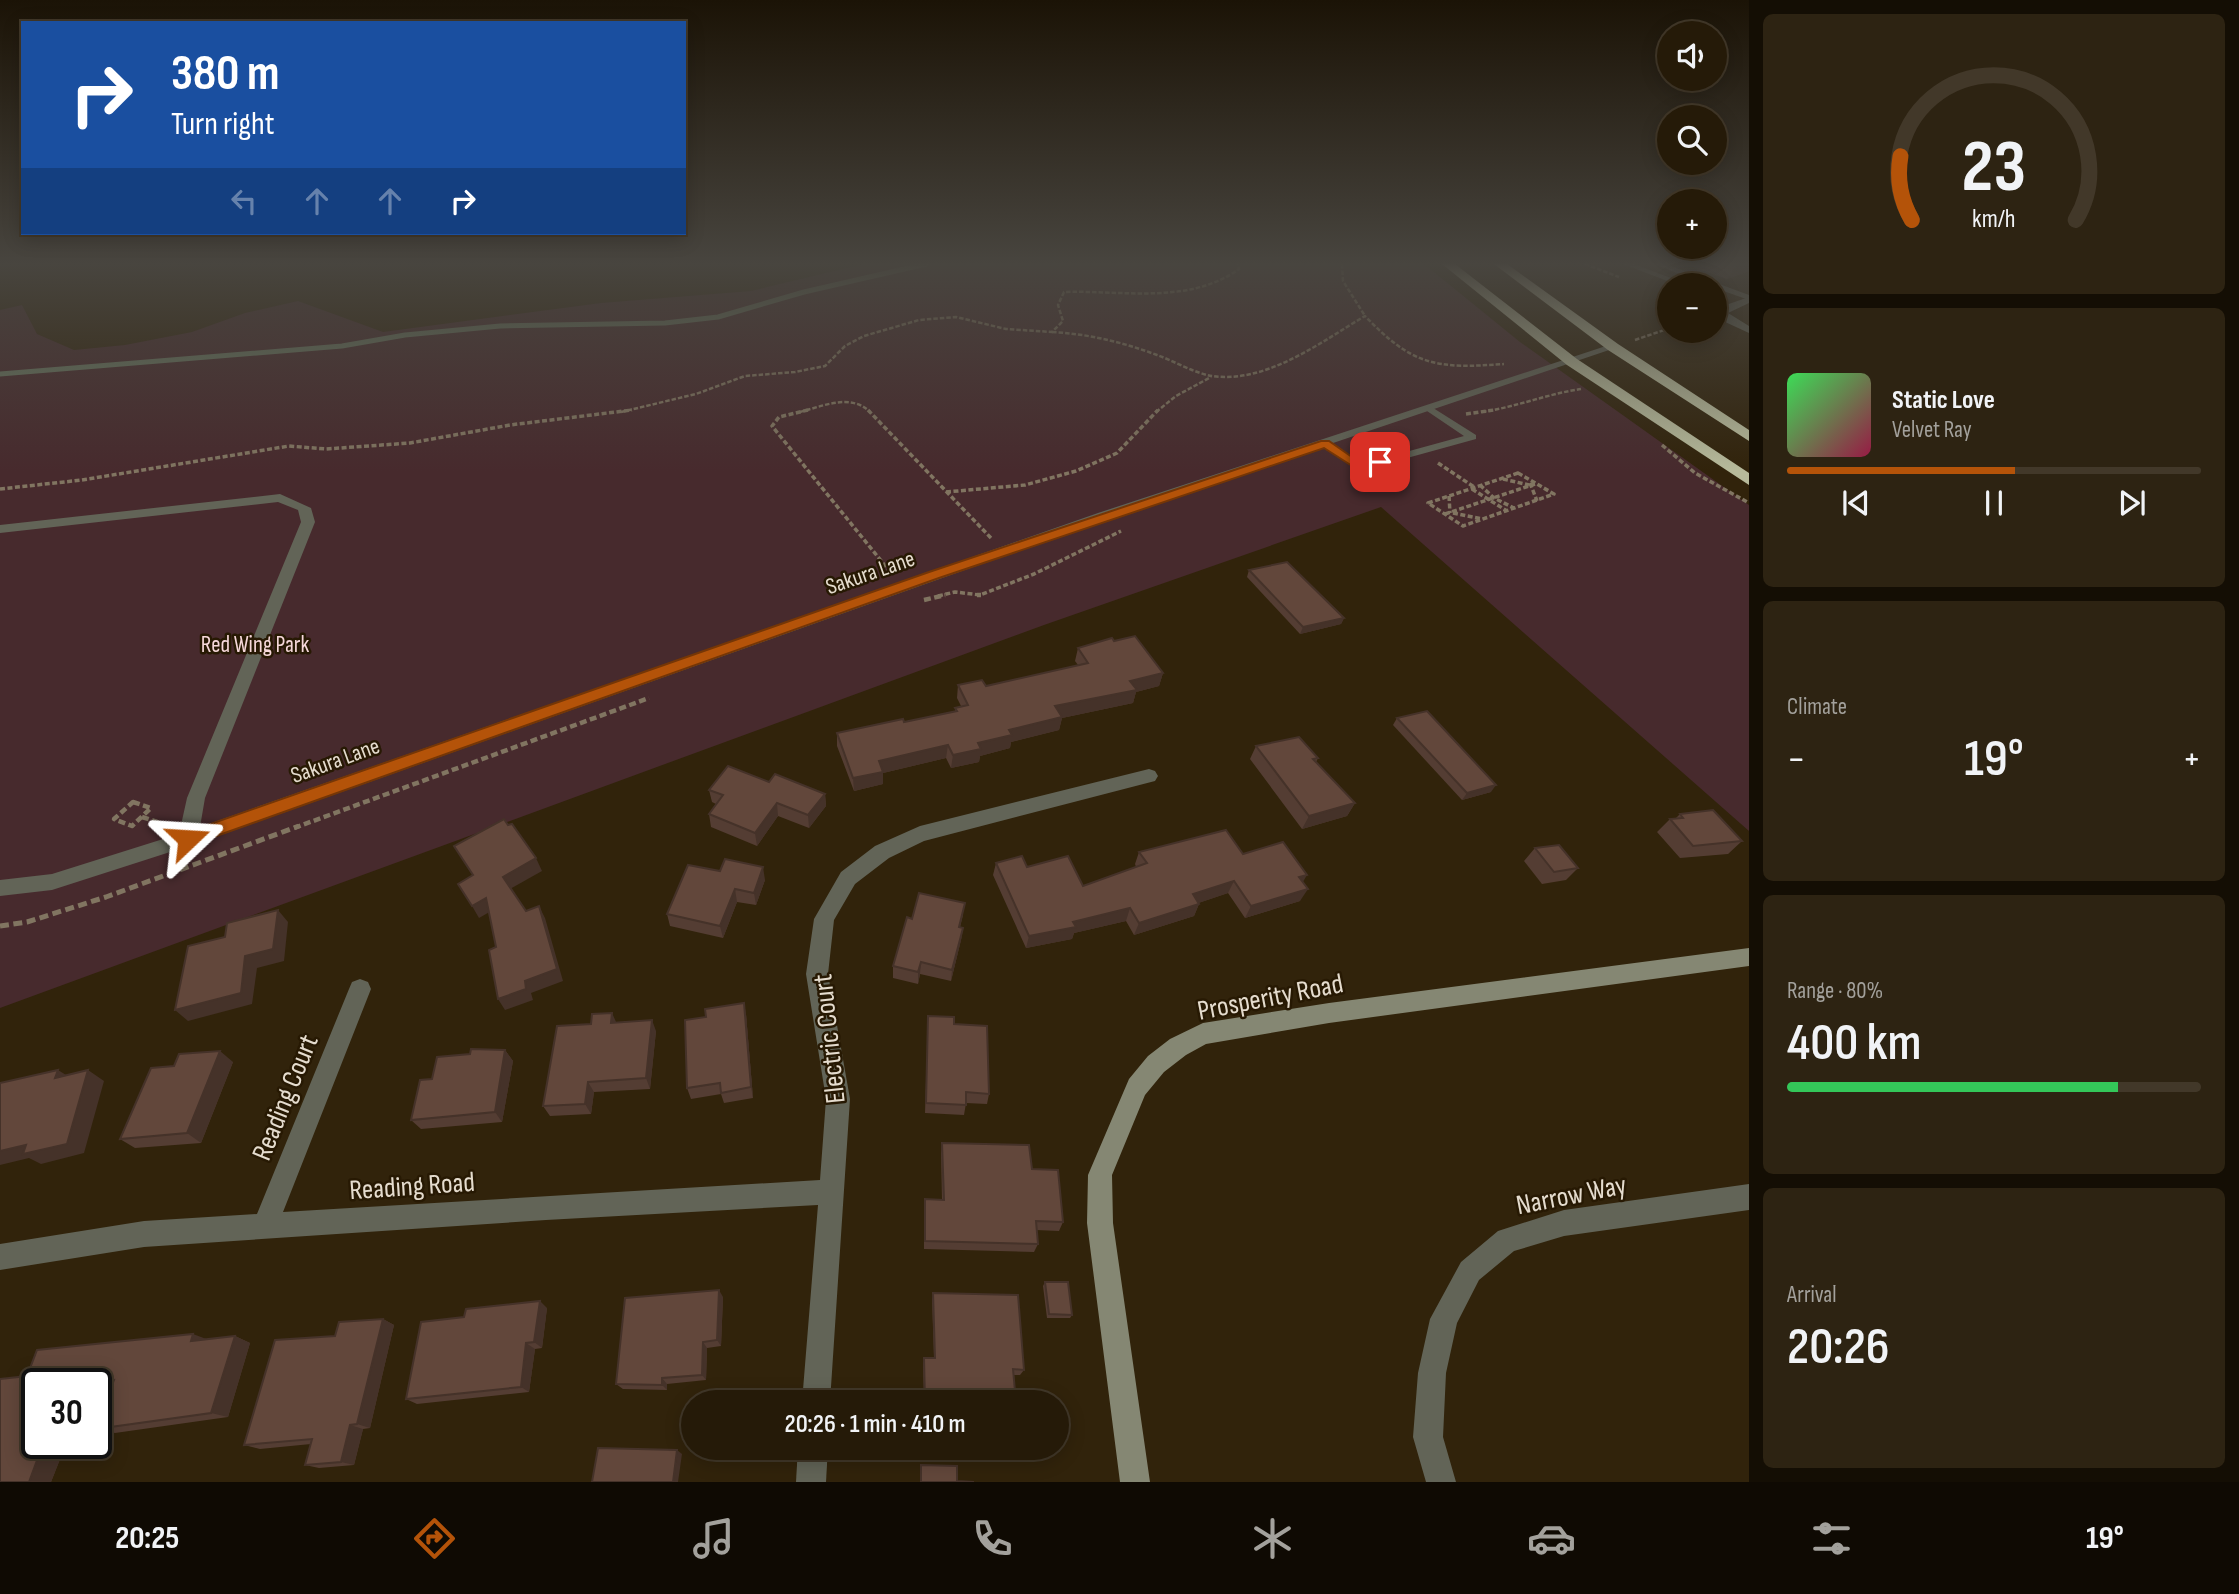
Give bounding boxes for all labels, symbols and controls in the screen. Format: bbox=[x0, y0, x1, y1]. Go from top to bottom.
map controls bbox=[1657, 21, 1727, 343]
button: sound bbox=[1657, 21, 1727, 91]
text: 380 m bbox=[171, 45, 280, 104]
icon: right bbox=[56, 49, 147, 140]
text: Turn right bbox=[171, 105, 275, 144]
button: search bbox=[1657, 105, 1727, 175]
text: 23 bbox=[1962, 124, 2026, 212]
icon: left bbox=[225, 182, 263, 220]
icon: ahead bbox=[298, 182, 336, 220]
icon: ahead bbox=[371, 182, 409, 220]
icon: right bbox=[444, 182, 482, 220]
button: + bbox=[1657, 189, 1727, 259]
text: km/h bbox=[1972, 204, 2016, 235]
button: − bbox=[1657, 273, 1727, 343]
text: Static Love bbox=[1892, 385, 1995, 416]
text: Velvet Ray bbox=[1892, 416, 1972, 444]
pin bbox=[1350, 432, 1410, 492]
icon: arrive bbox=[1361, 443, 1399, 481]
icon: previous bbox=[1837, 484, 1875, 522]
icon: pause bbox=[1975, 484, 2013, 522]
icon: next bbox=[2113, 484, 2151, 522]
street label: Sakura Lane bbox=[822, 545, 919, 601]
park label: Red Wing Park bbox=[201, 631, 309, 659]
text: Climate bbox=[1787, 693, 1847, 721]
text: 19° bbox=[1964, 728, 2024, 791]
street label: Sakura Lane bbox=[287, 732, 384, 790]
text: − bbox=[1787, 737, 1806, 782]
text: + bbox=[2182, 737, 2201, 782]
position arrow bbox=[151, 802, 225, 876]
street label: Prosperity Road bbox=[1195, 967, 1346, 1028]
street label: Electric Court bbox=[806, 972, 853, 1105]
text: Range · 80% bbox=[1787, 977, 1883, 1005]
text: 400 km bbox=[1787, 1012, 1922, 1075]
street label: Reading Court bbox=[245, 1030, 326, 1165]
street label: Reading Road bbox=[348, 1166, 476, 1207]
street label: Narrow Way bbox=[1514, 1169, 1629, 1222]
text: Arrival bbox=[1787, 1281, 1836, 1309]
text: 20:26 bbox=[1787, 1316, 1889, 1379]
speed limit sign: 30 bbox=[21, 1368, 112, 1459]
text: 20:26 · 1 min · 410 m bbox=[785, 1409, 965, 1440]
icon: directions bbox=[410, 1514, 459, 1563]
icon: music bbox=[689, 1514, 738, 1563]
icon: phone bbox=[968, 1514, 1017, 1563]
icon: climate bbox=[1248, 1514, 1297, 1563]
icon: car bbox=[1527, 1514, 1576, 1563]
icon: filters bbox=[1807, 1514, 1856, 1563]
text: 20:25 bbox=[115, 1519, 179, 1558]
text: 19° bbox=[2086, 1519, 2124, 1558]

